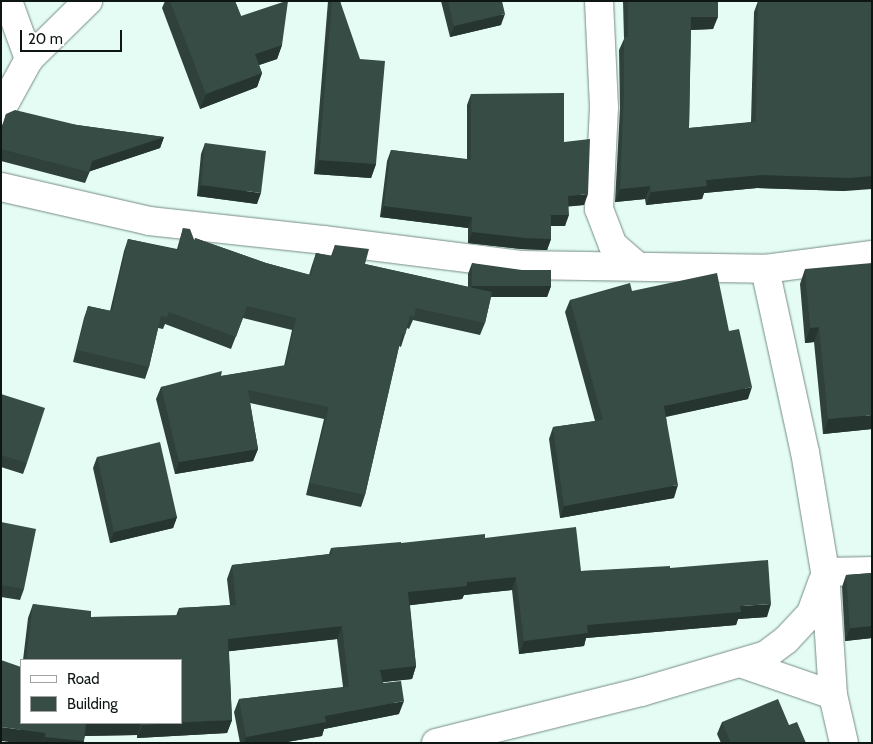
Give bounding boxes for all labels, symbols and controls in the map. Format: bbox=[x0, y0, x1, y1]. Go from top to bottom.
scale bar bbox=[22, 20, 125, 52]
text: 20 m bbox=[28, 30, 63, 48]
legend bbox=[20, 659, 182, 724]
text: Road bbox=[67, 670, 100, 688]
text: Building bbox=[67, 695, 118, 713]

